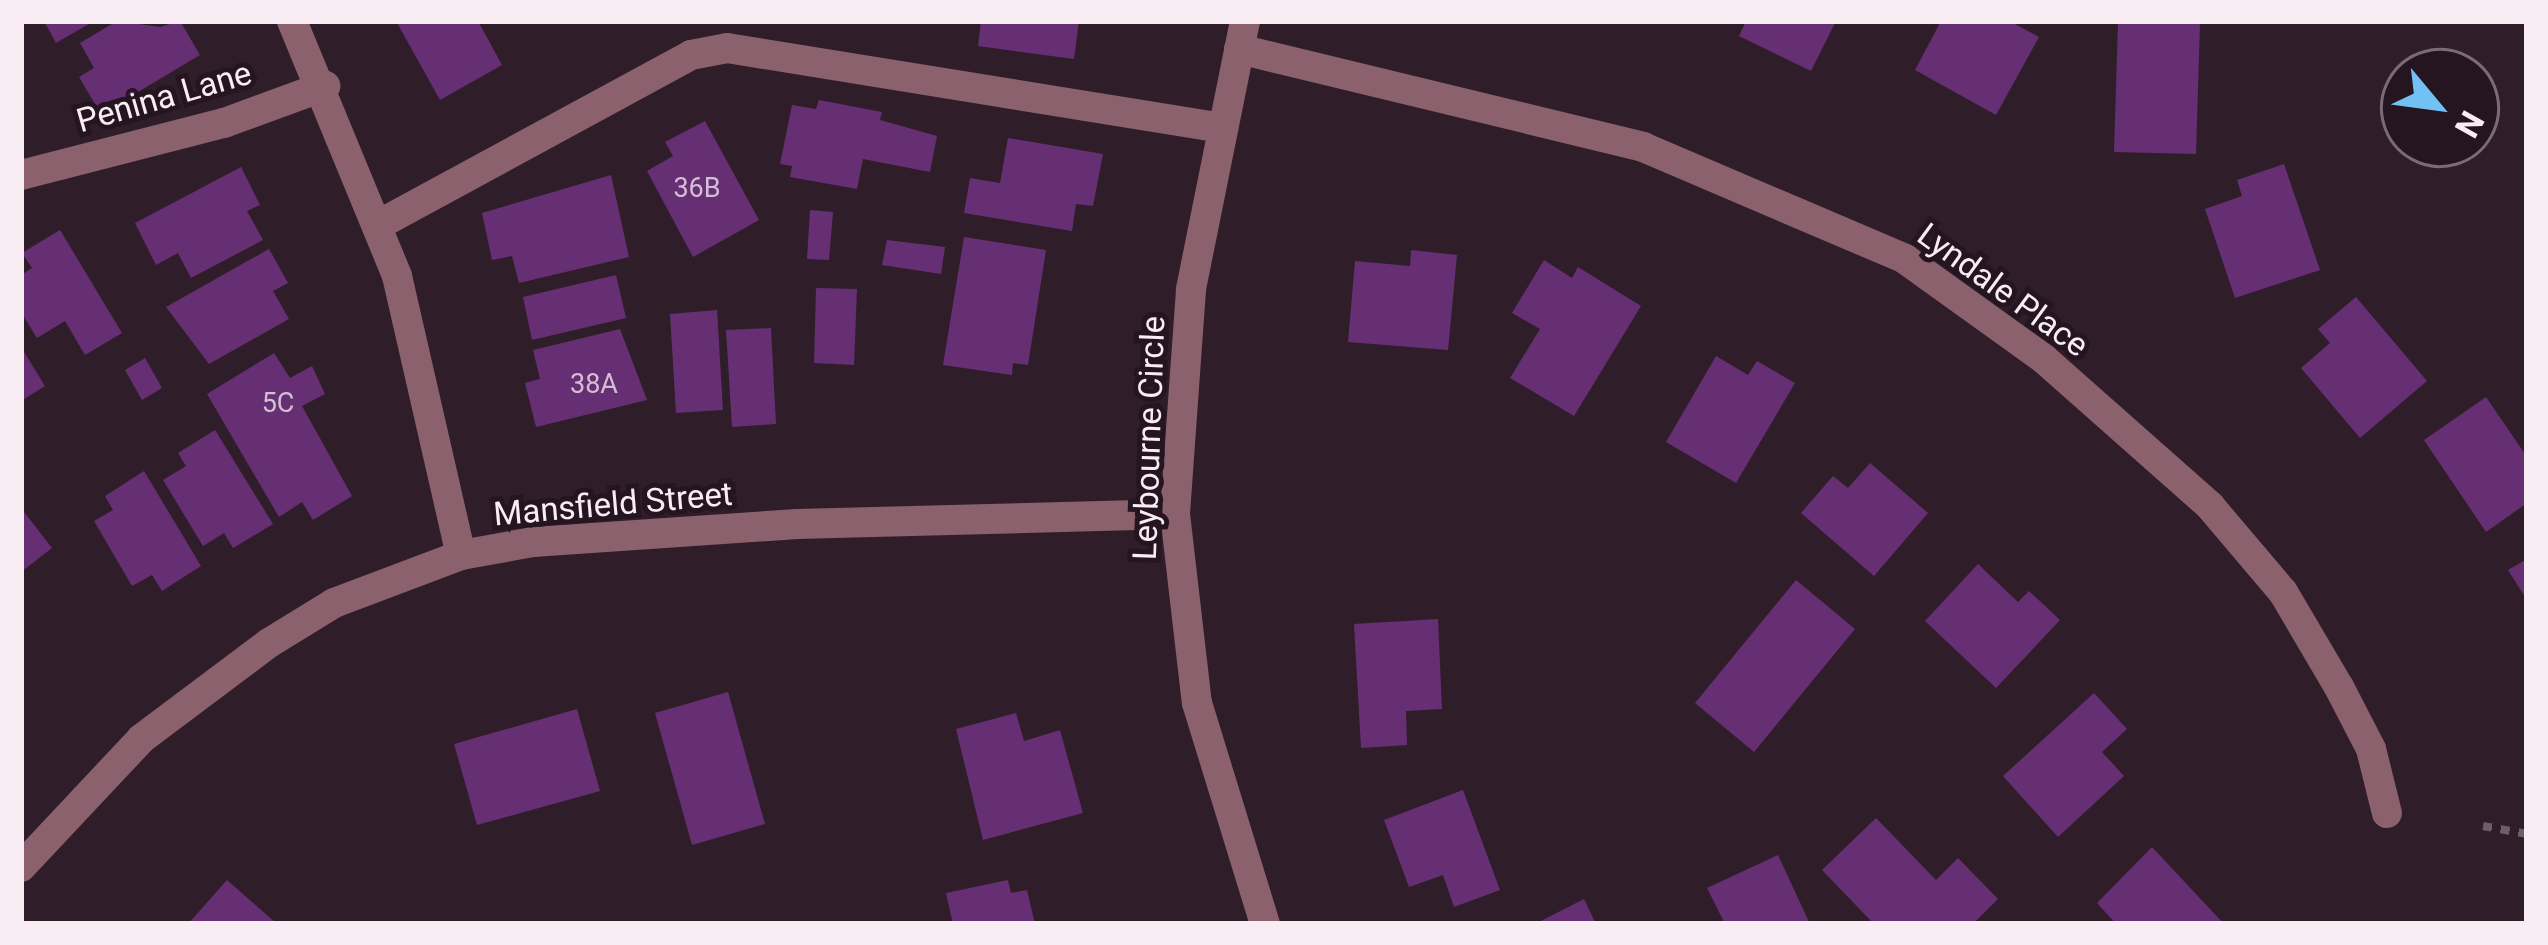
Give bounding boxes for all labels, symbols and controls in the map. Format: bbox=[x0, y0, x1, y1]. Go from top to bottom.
north arrow bbox=[2380, 48, 2500, 168]
street label: Penina Lane bbox=[72, 53, 256, 141]
text: N bbox=[2447, 105, 2492, 144]
house number: 36B bbox=[673, 173, 721, 205]
street label: Lyndale Place bbox=[1910, 215, 2096, 365]
street label: Leybourne Circle bbox=[1125, 315, 1173, 561]
house number: 38A bbox=[570, 369, 618, 401]
house number: 5C bbox=[262, 388, 294, 420]
street label: Mansfield Street bbox=[492, 474, 734, 534]

